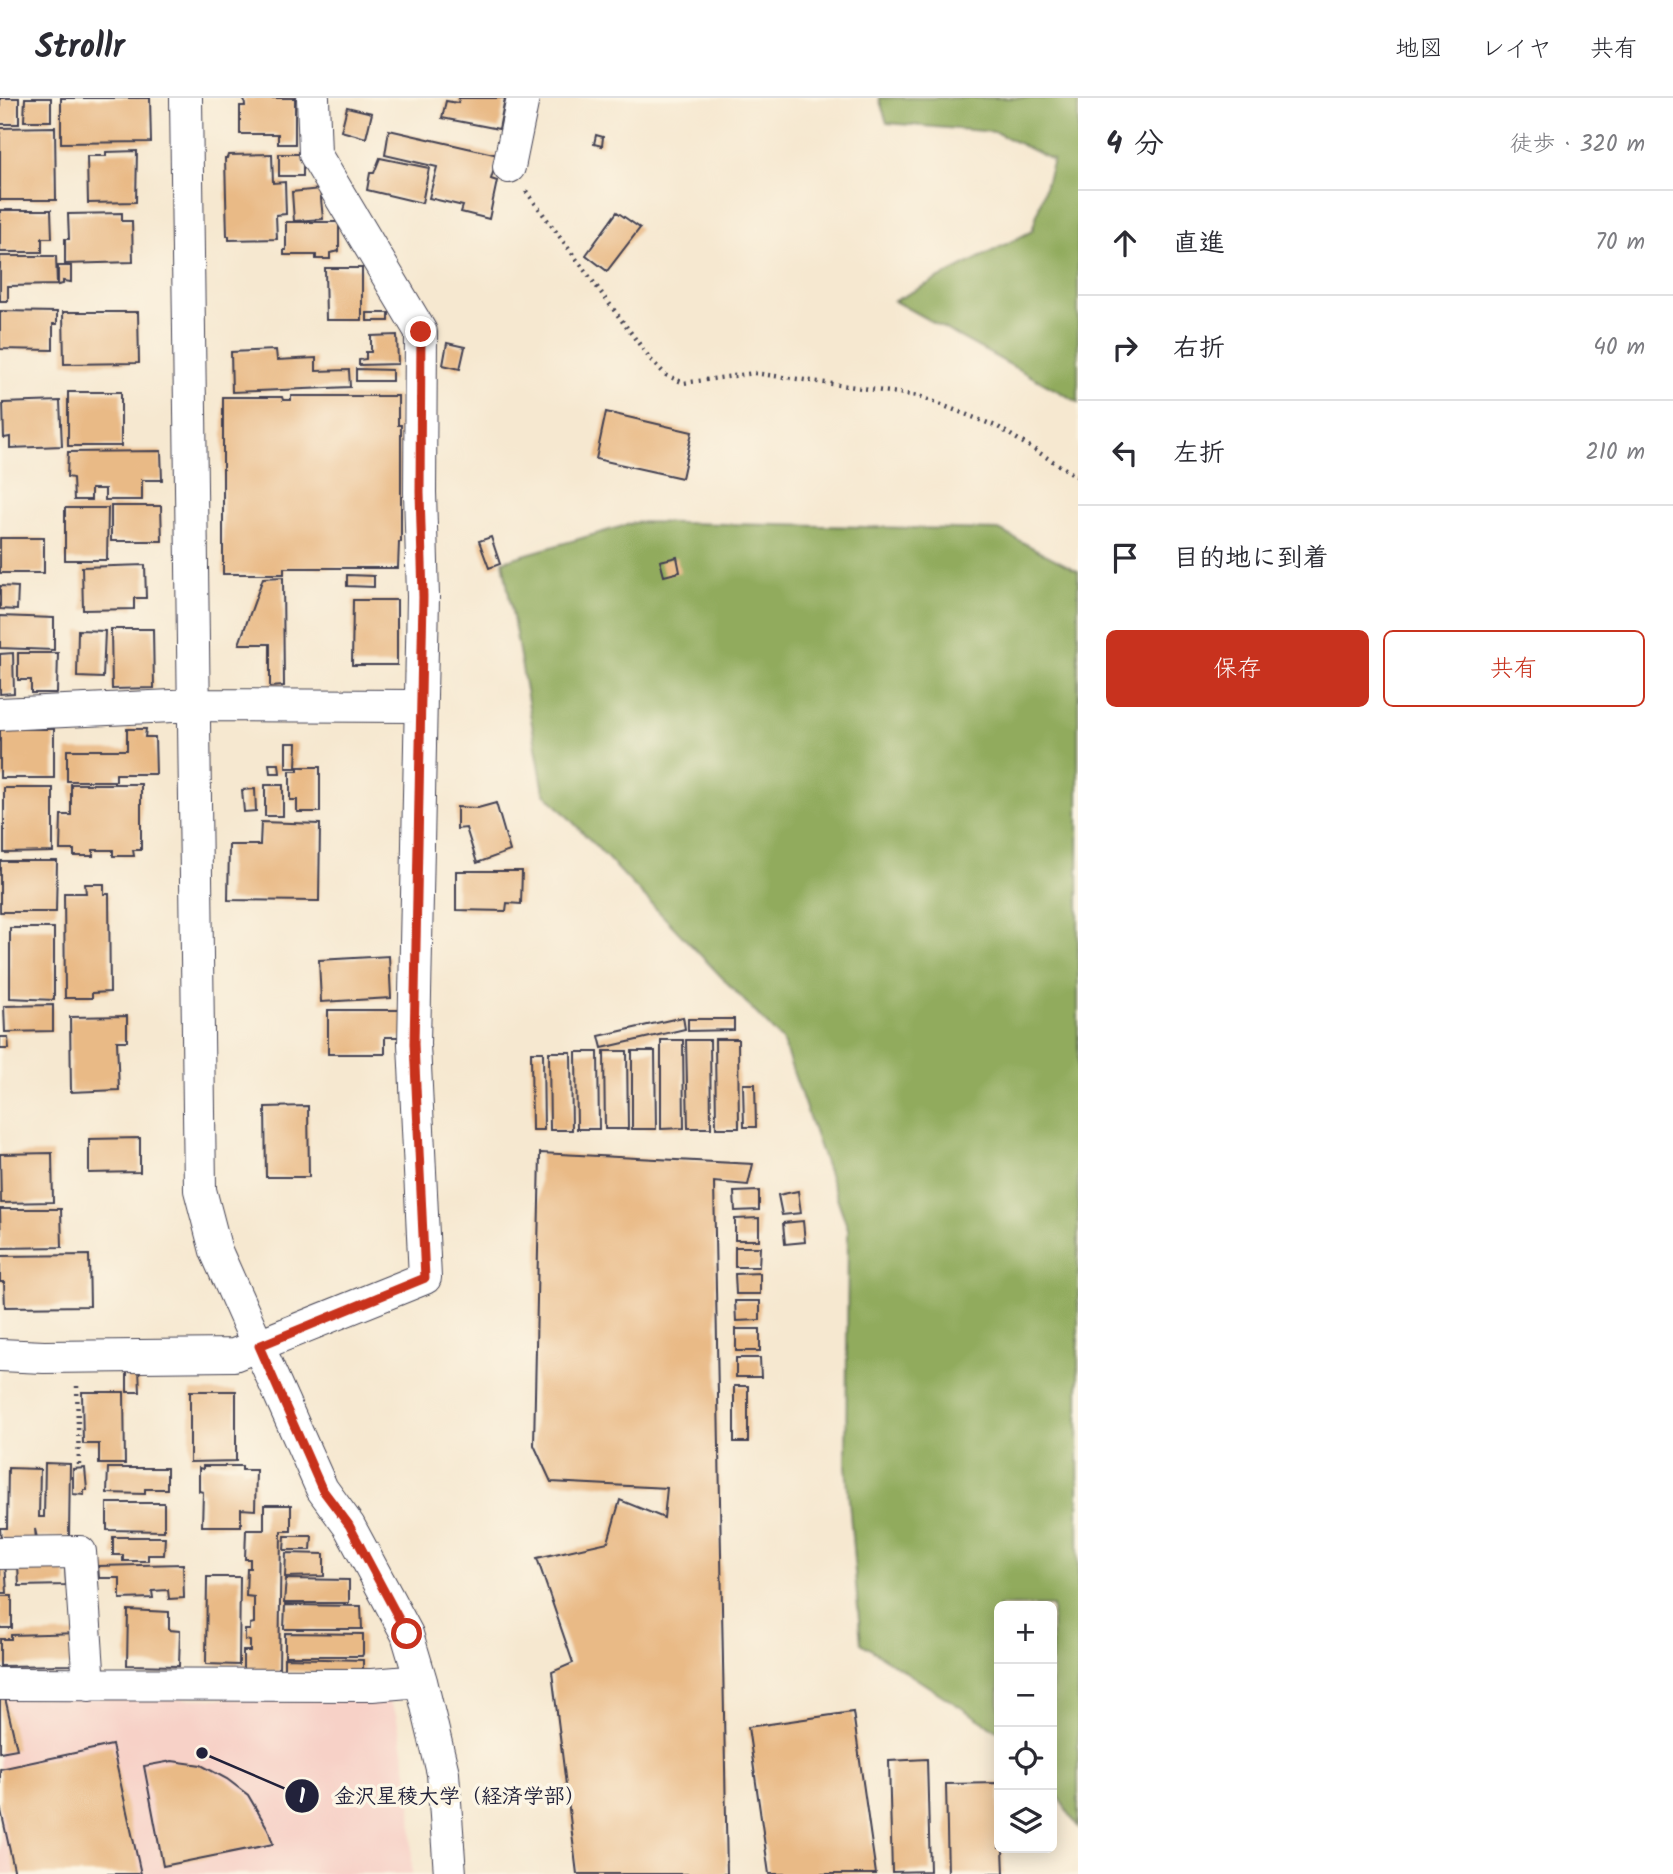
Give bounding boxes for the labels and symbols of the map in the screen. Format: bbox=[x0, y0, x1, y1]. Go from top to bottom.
route end bbox=[405, 316, 436, 347]
route start bbox=[391, 1618, 422, 1649]
callout: 金沢星稜大学（経済学部） bbox=[285, 1775, 600, 1817]
text: 1 bbox=[299, 1781, 306, 1814]
text: 金沢星稜大学（経済学部） bbox=[334, 1781, 586, 1814]

